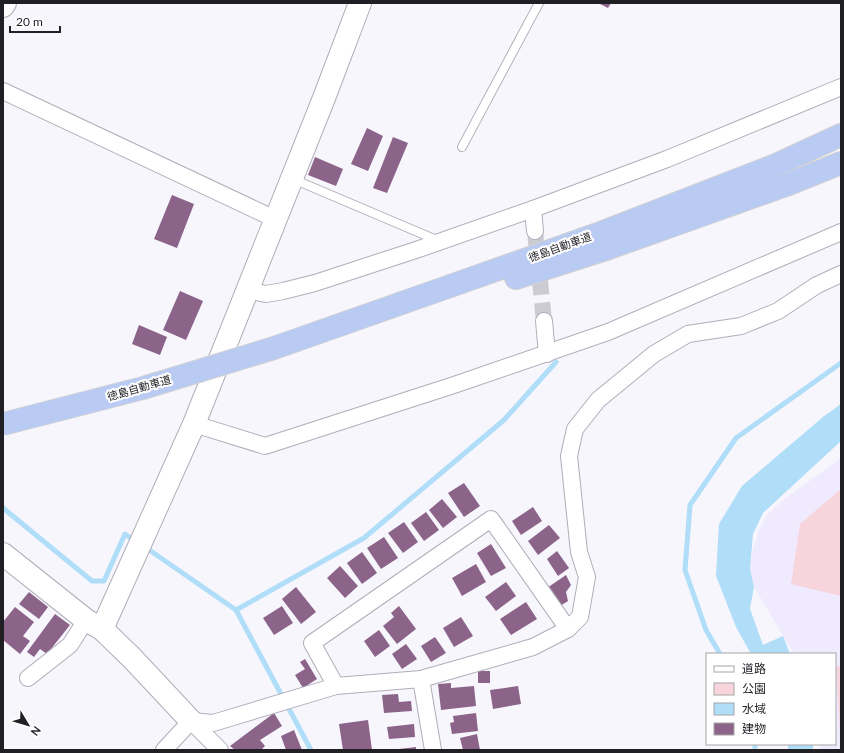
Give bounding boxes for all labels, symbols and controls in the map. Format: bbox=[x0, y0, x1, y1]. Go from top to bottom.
scale bar bbox=[10, 8, 60, 34]
text: 20 m bbox=[16, 14, 43, 29]
street label: 徳島自動車道 bbox=[527, 229, 593, 264]
street label: 徳島自動車道 bbox=[105, 372, 172, 403]
legend bbox=[706, 653, 836, 745]
text: 道路 bbox=[742, 661, 766, 676]
text: 公園 bbox=[742, 681, 766, 696]
text: 水域 bbox=[742, 701, 766, 716]
north arrow bbox=[8, 705, 48, 745]
text: 建物 bbox=[742, 721, 766, 736]
text: N bbox=[29, 724, 44, 739]

